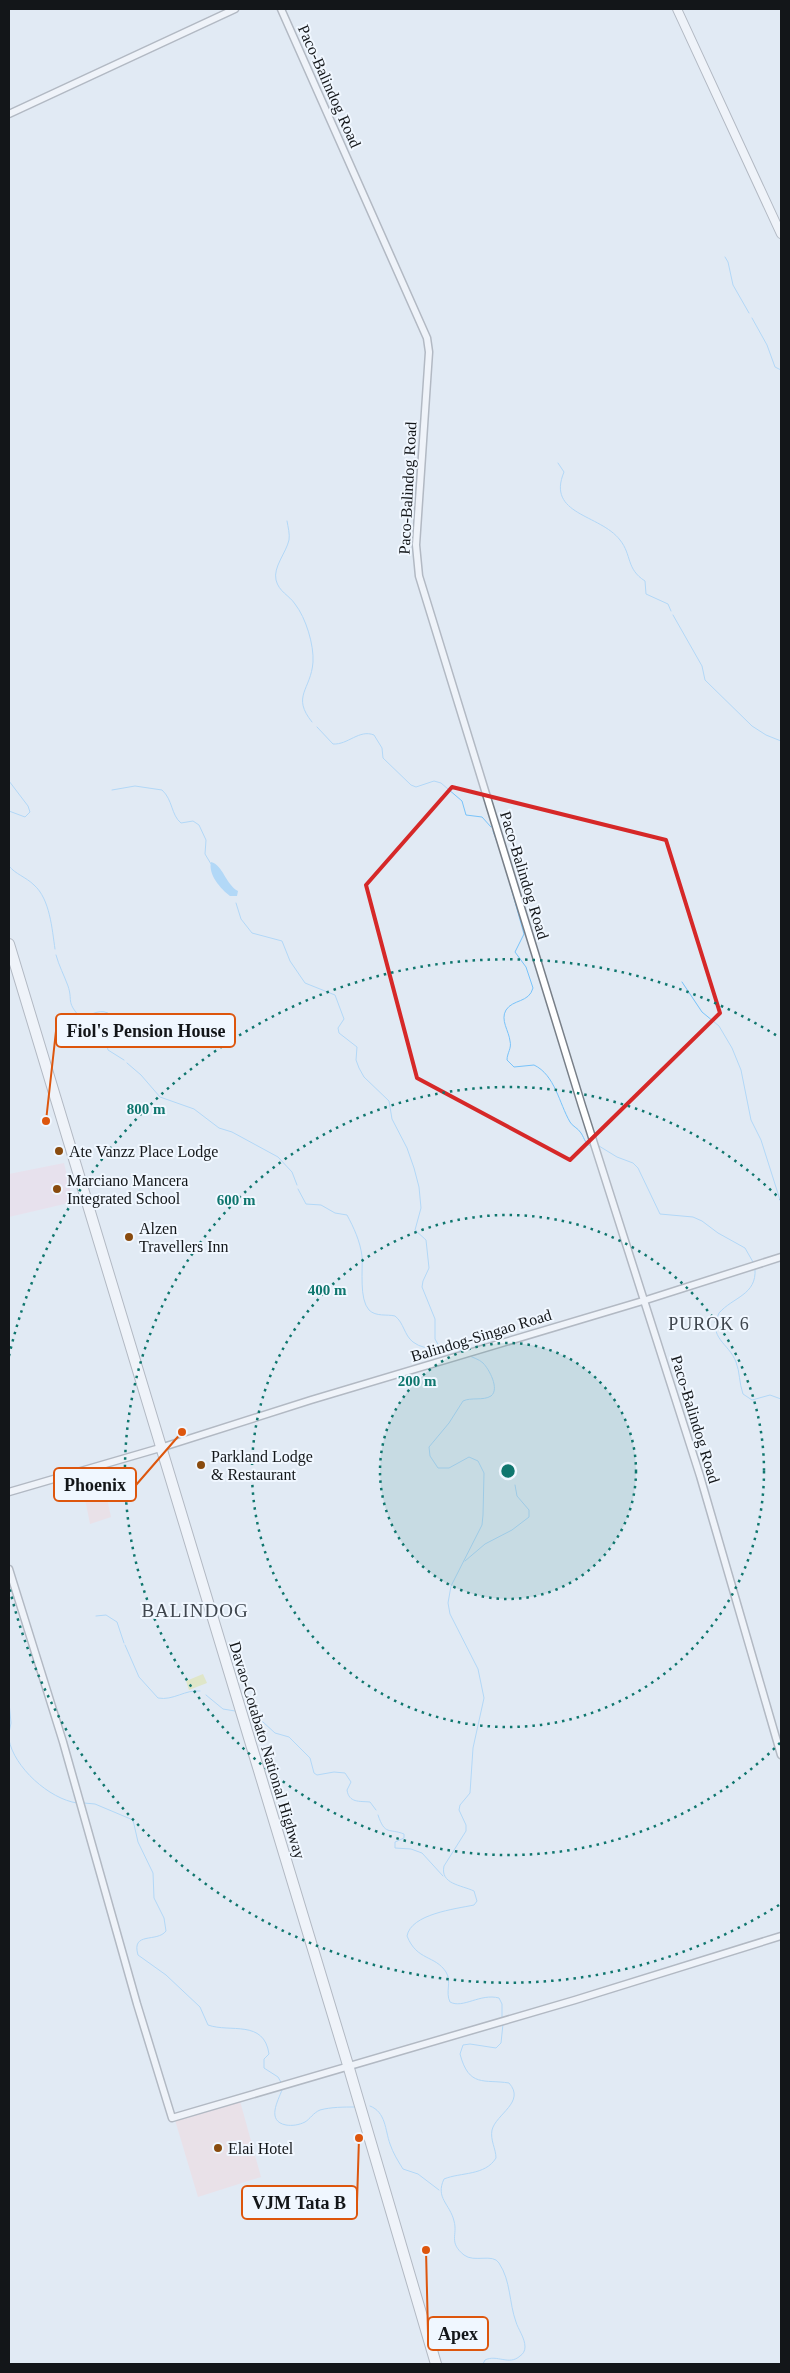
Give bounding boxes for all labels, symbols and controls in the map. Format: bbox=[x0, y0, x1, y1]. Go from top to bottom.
street label: Paco-Balindog Road bbox=[294, 22, 364, 151]
street label: Paco-Balindog Road bbox=[396, 421, 420, 555]
street label: Paco-Balindog Road bbox=[496, 809, 552, 941]
callout: Fiol's Pension House bbox=[56, 1014, 235, 1047]
text: Fiol's Pension House bbox=[66, 1021, 226, 1041]
text: 800 m bbox=[127, 1101, 166, 1117]
place label: Ate Vanzz Place Lodge bbox=[69, 1143, 218, 1161]
marker: Ate Vanzz Place Lodge bbox=[53, 1145, 65, 1157]
place label: Marciano Mancera Integrated School bbox=[67, 1172, 188, 1208]
marker: Marciano Mancera Integrated School bbox=[51, 1183, 63, 1195]
text: 600 m bbox=[217, 1192, 256, 1208]
place label: Alzen Travellers Inn bbox=[139, 1220, 229, 1255]
marker: Alzen Travellers Inn bbox=[123, 1231, 135, 1243]
text: 400 m bbox=[308, 1282, 347, 1298]
street label: Balindog-Singao Road bbox=[409, 1306, 554, 1366]
district label: PUROK 6 bbox=[668, 1314, 750, 1334]
street label: Paco-Balindog Road bbox=[667, 1353, 723, 1485]
text: 200 m bbox=[398, 1373, 437, 1389]
place label: Parkland Lodge & Restaurant bbox=[211, 1448, 313, 1483]
marker: Parkland Lodge & Restaurant bbox=[195, 1459, 207, 1471]
centre of rings bbox=[499, 1462, 517, 1480]
callout: Phoenix bbox=[54, 1468, 136, 1501]
text: Phoenix bbox=[64, 1475, 126, 1495]
district label: BALINDOG bbox=[141, 1600, 249, 1621]
street label: Davao-Cotabato National Highway bbox=[225, 1639, 309, 1861]
place label: Elai Hotel bbox=[228, 2140, 294, 2157]
marker: Elai Hotel bbox=[212, 2142, 224, 2154]
callout: VJM Tata B bbox=[242, 2186, 357, 2219]
text: VJM Tata B bbox=[252, 2193, 346, 2213]
callout: Apex bbox=[428, 2317, 488, 2350]
text: Apex bbox=[438, 2324, 478, 2344]

